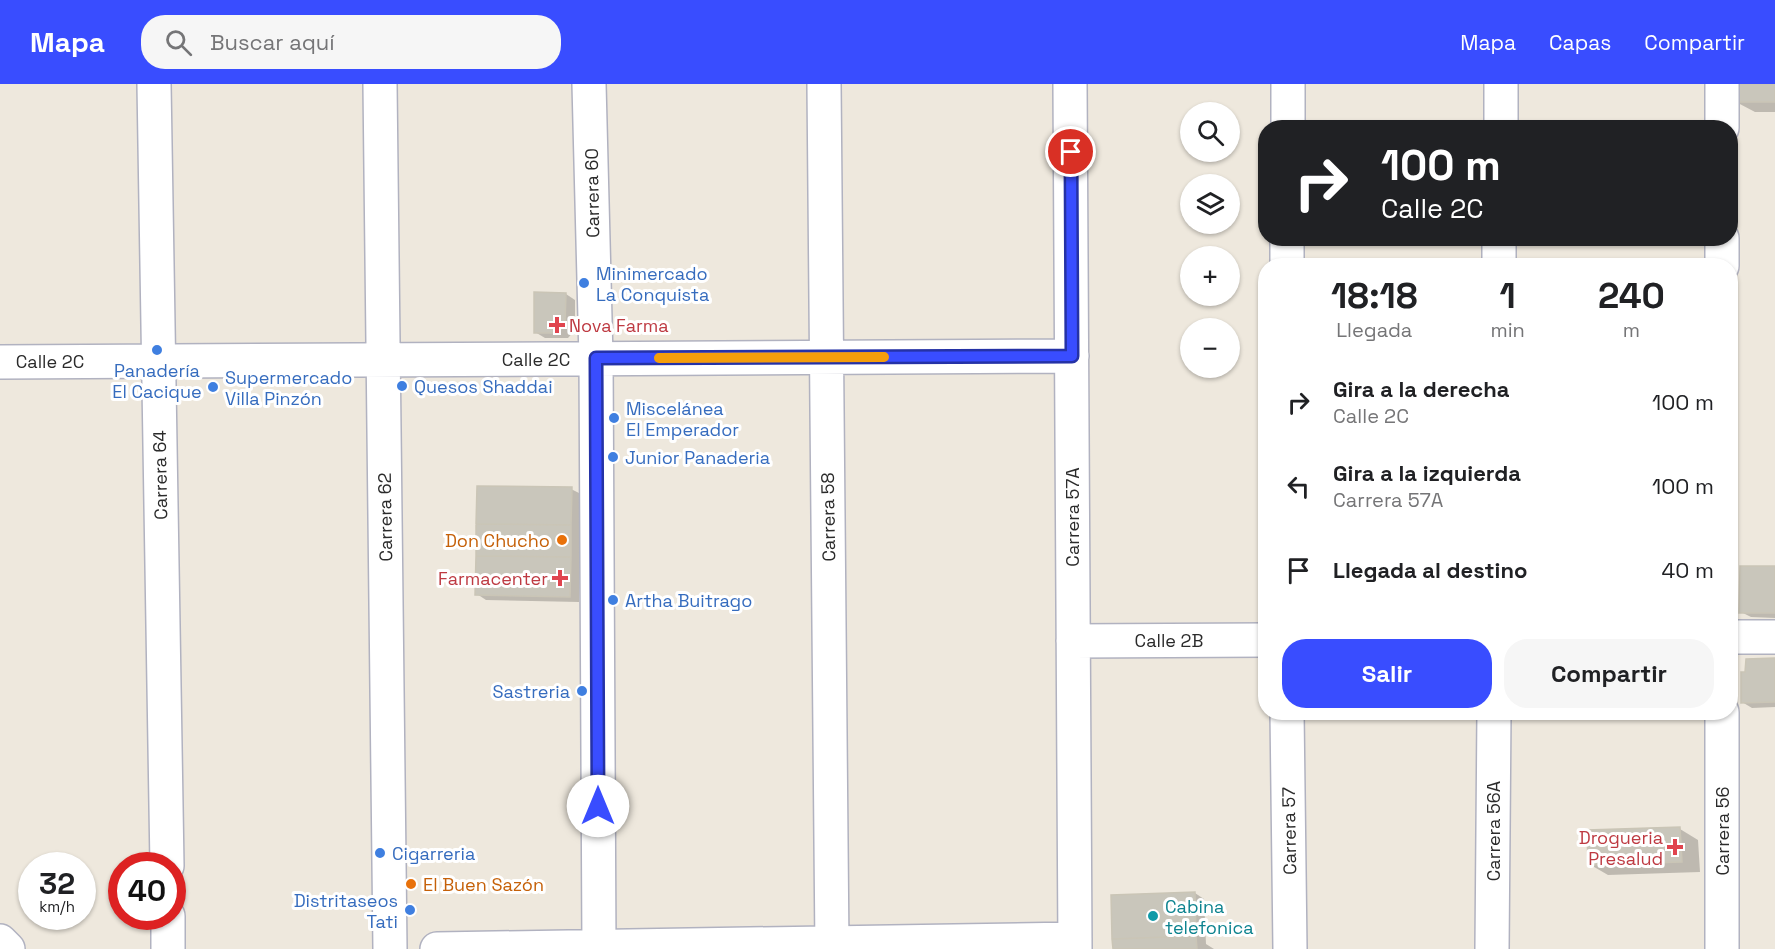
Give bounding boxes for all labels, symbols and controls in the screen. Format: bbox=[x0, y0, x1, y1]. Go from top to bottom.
search box bbox=[141, 15, 561, 69]
text: Mapa bbox=[30, 24, 105, 60]
icon: search bbox=[162, 26, 195, 59]
text: Buscar aquí bbox=[210, 28, 335, 56]
text: Mapa bbox=[1460, 29, 1516, 56]
text: Capas bbox=[1549, 29, 1611, 56]
text: Compartir bbox=[1644, 29, 1745, 56]
map controls bbox=[1180, 102, 1240, 378]
button: search bbox=[1180, 102, 1240, 162]
pin bbox=[1045, 126, 1096, 177]
icon: arrive bbox=[1054, 135, 1087, 168]
text: 100 m bbox=[1381, 139, 1501, 192]
icon: right bbox=[1282, 144, 1360, 222]
street label: Carrera 60 bbox=[580, 148, 604, 238]
button: layers bbox=[1180, 174, 1240, 234]
text: Calle 2C bbox=[1381, 191, 1484, 226]
button: + bbox=[1180, 246, 1240, 306]
place label: Minimercado La Conquista bbox=[596, 262, 709, 306]
text: 18:18 bbox=[1331, 273, 1418, 319]
text: 1 bbox=[1500, 273, 1516, 319]
text: 240 bbox=[1598, 273, 1665, 319]
marker: Minimercado La Conquista bbox=[577, 276, 591, 290]
place label: Nova Farma bbox=[569, 314, 669, 337]
text: Llegada bbox=[1336, 317, 1412, 343]
text: min bbox=[1491, 317, 1525, 343]
text: m bbox=[1623, 317, 1640, 343]
marker: Nova Farma bbox=[550, 318, 564, 332]
button: − bbox=[1180, 318, 1240, 378]
marker: Panadería El Cacique bbox=[150, 343, 164, 357]
street label: Calle 2C bbox=[502, 348, 570, 371]
street label: Calle 2C bbox=[16, 350, 84, 373]
place label: Panadería El Cacique bbox=[112, 359, 202, 403]
place label: Supermercado Villa Pinzón bbox=[225, 366, 352, 410]
place label: Quesos Shaddai bbox=[414, 375, 553, 398]
text: Gira a la derecha bbox=[1333, 375, 1510, 403]
marker: Quesos Shaddai bbox=[395, 379, 409, 393]
marker: Supermercado Villa Pinzón bbox=[206, 380, 220, 394]
icon: right bbox=[1282, 386, 1315, 419]
text: 100 m bbox=[1652, 388, 1714, 416]
place label: Miscelánea El Emperador bbox=[626, 397, 739, 441]
text: Calle 2C bbox=[1333, 403, 1409, 429]
marker: Miscelánea El Emperador bbox=[607, 411, 621, 425]
street label: Carrera 64 bbox=[148, 430, 172, 520]
place label: Junior Panaderia bbox=[625, 446, 770, 469]
marker: Junior Panaderia bbox=[606, 450, 620, 464]
text: Gira a la izquierda bbox=[1333, 459, 1521, 487]
street label: Carrera 57A bbox=[1061, 467, 1084, 567]
icon: left bbox=[1282, 470, 1315, 503]
street label: Carrera 62 bbox=[373, 472, 397, 562]
street label: Carrera 58 bbox=[816, 472, 840, 562]
text: 100 m bbox=[1652, 472, 1714, 500]
text: Carrera 57A bbox=[1333, 487, 1443, 513]
place label: Don Chucho bbox=[445, 529, 550, 552]
marker: Don Chucho bbox=[555, 533, 569, 547]
icon: arrive bbox=[1282, 554, 1315, 587]
text: Llegada al destino bbox=[1333, 556, 1527, 584]
text: 40 m bbox=[1662, 556, 1714, 584]
place label: Farmacenter bbox=[438, 567, 548, 590]
marker: Farmacenter bbox=[553, 571, 567, 585]
place label: Artha Buitrago bbox=[625, 589, 752, 612]
marker: Artha Buitrago bbox=[606, 593, 620, 607]
street label: Calle 2B bbox=[1135, 629, 1203, 652]
button: Salir bbox=[1282, 639, 1492, 708]
button: Compartir bbox=[1504, 639, 1714, 708]
place label: Sastreria bbox=[492, 680, 570, 703]
marker: Sastreria bbox=[575, 684, 589, 698]
position arrow bbox=[566, 774, 630, 838]
street label: Carrera 56A bbox=[1482, 781, 1505, 881]
street label: Carrera 56 bbox=[1711, 786, 1734, 876]
street label: Carrera 57 bbox=[1277, 787, 1301, 875]
place label: Drogueria Presalud bbox=[1579, 826, 1663, 870]
marker: Drogueria Presalud bbox=[1668, 840, 1682, 854]
place label: Cigarreria bbox=[392, 842, 475, 865]
marker: Cigarreria bbox=[373, 846, 387, 860]
speed limit sign: 40 bbox=[108, 852, 186, 930]
text: 32 bbox=[39, 864, 75, 903]
place label: El Buen Sazón bbox=[423, 873, 544, 896]
marker: El Buen Sazón bbox=[404, 877, 418, 891]
place label: Distritaseos Tati bbox=[294, 889, 398, 933]
place label: Cabina telefonica bbox=[1165, 895, 1254, 939]
text: km/h bbox=[39, 897, 75, 916]
marker: Distritaseos Tati bbox=[403, 903, 417, 917]
marker: Cabina telefonica bbox=[1146, 909, 1160, 923]

